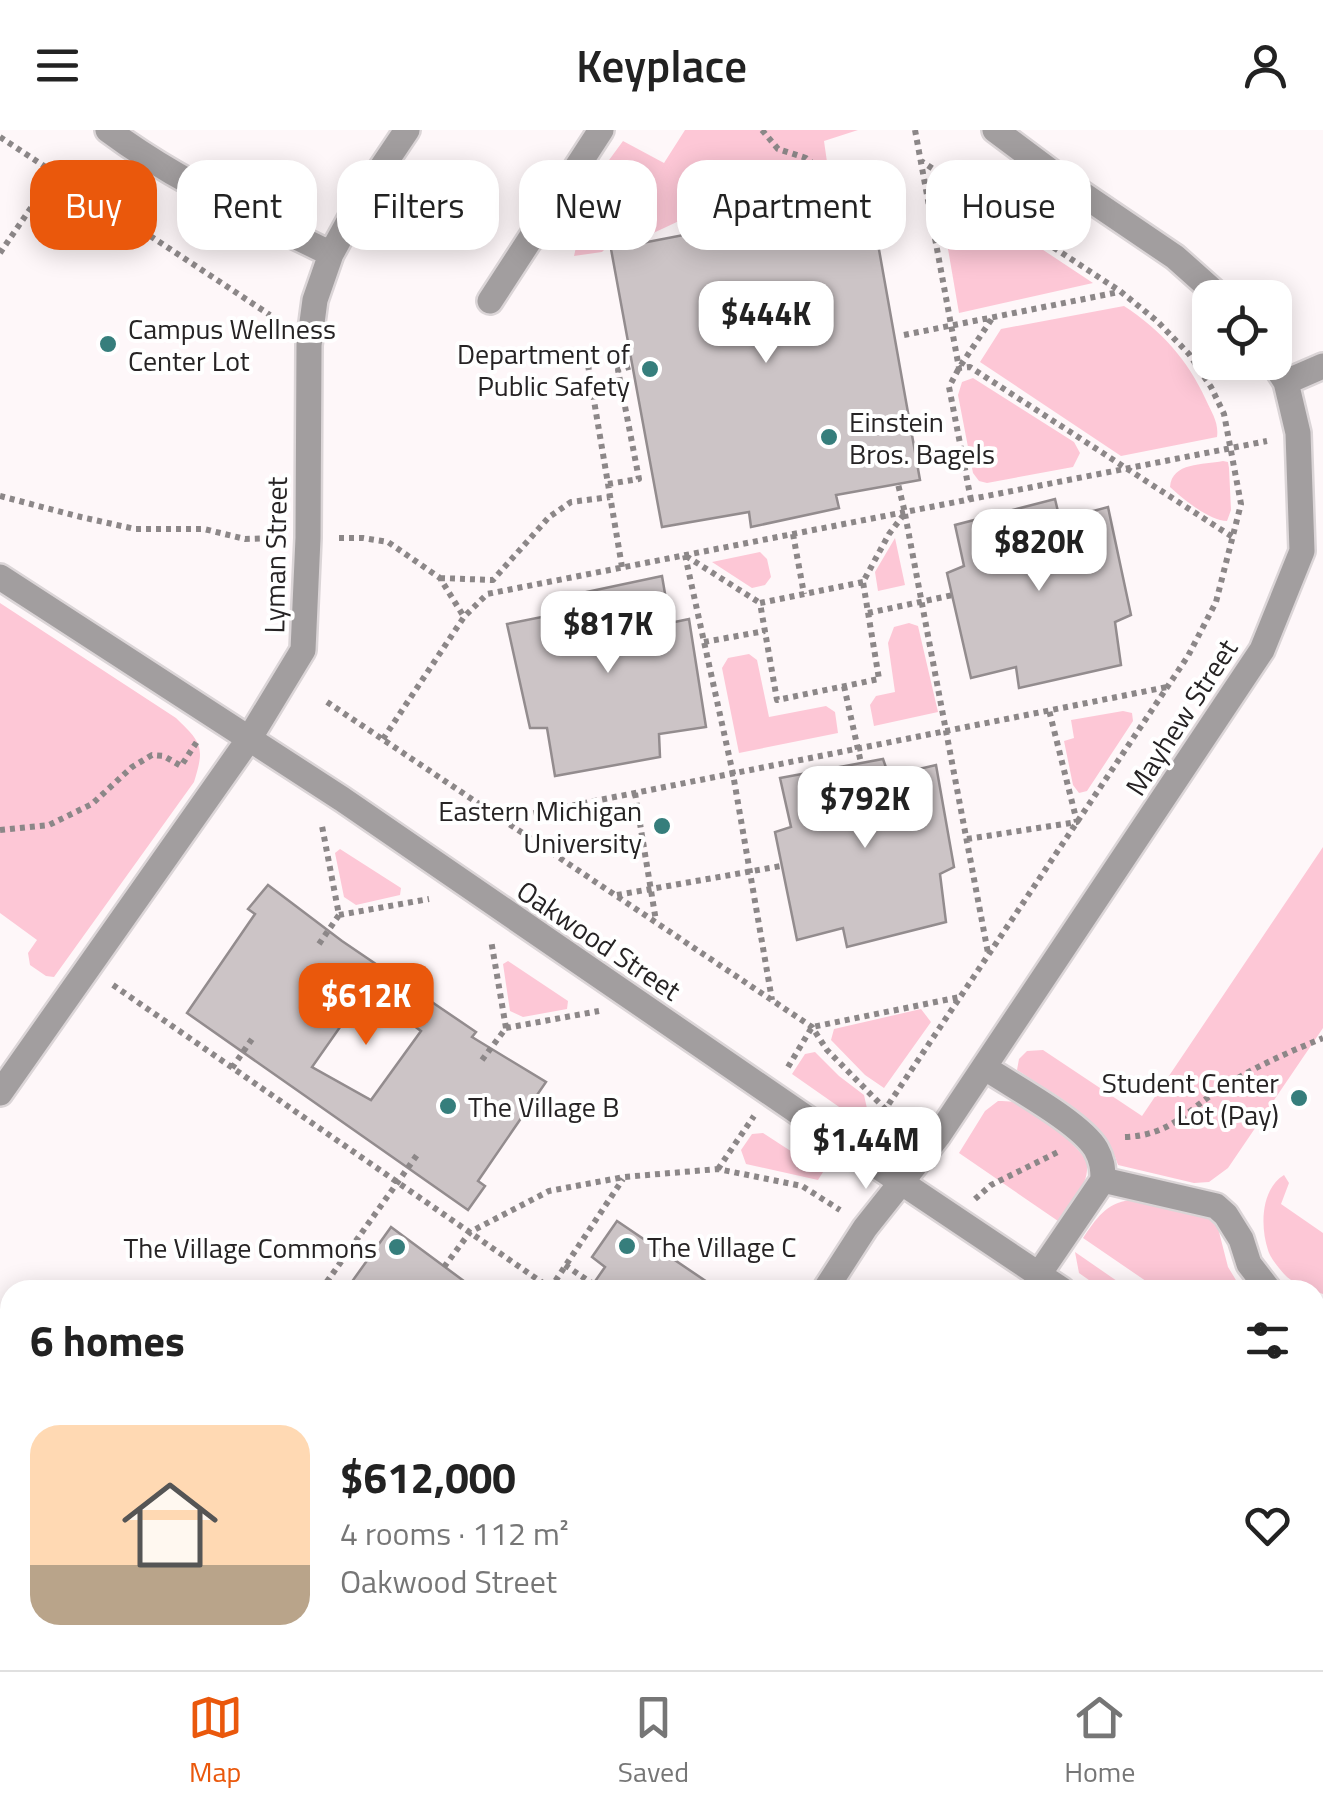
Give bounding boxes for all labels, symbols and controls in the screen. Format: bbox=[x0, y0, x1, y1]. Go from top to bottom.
text: Keyplace bbox=[576, 31, 747, 99]
icon: menu bbox=[30, 38, 85, 93]
icon: person bbox=[1238, 38, 1293, 93]
chip: Buy bbox=[30, 160, 157, 250]
chip: Rent bbox=[177, 160, 317, 250]
chip: Filters bbox=[337, 160, 499, 250]
chip: New bbox=[519, 160, 657, 250]
chip: Apartment bbox=[677, 160, 906, 250]
chip: House bbox=[926, 160, 1091, 250]
map controls bbox=[1192, 280, 1292, 380]
button: locate bbox=[1192, 280, 1292, 380]
pin: $444K bbox=[696, 281, 836, 366]
text: $444K bbox=[721, 289, 811, 337]
place label: Campus Wellness Center Lot bbox=[128, 307, 336, 382]
place label: Department of Public Safety bbox=[457, 332, 631, 407]
marker: Campus Wellness Center Lot bbox=[97, 333, 119, 355]
marker: Department of Public Safety bbox=[639, 358, 661, 380]
place label: Einstein Bros. Bagels bbox=[849, 400, 995, 475]
marker: Einstein Bros. Bagels bbox=[818, 426, 840, 448]
street label: Lyman Street bbox=[252, 476, 298, 634]
pin: $820K bbox=[969, 509, 1109, 594]
text: $820K bbox=[994, 517, 1084, 565]
pin: $817K bbox=[538, 591, 678, 676]
text: $817K bbox=[563, 599, 653, 647]
street label: Mayhew Street bbox=[1114, 630, 1248, 804]
pin: $792K bbox=[795, 766, 935, 851]
text: $792K bbox=[820, 774, 910, 822]
place label: Eastern Michigan University bbox=[438, 789, 642, 864]
marker: Eastern Michigan University bbox=[651, 815, 673, 837]
street label: Oakwood Street bbox=[508, 869, 690, 1011]
pin: $612K bbox=[296, 963, 436, 1048]
text: $612K bbox=[321, 971, 411, 1019]
place label: Student Center Lot (Pay) bbox=[1102, 1061, 1279, 1136]
place label: The Village B bbox=[468, 1085, 619, 1128]
marker: Student Center Lot (Pay) bbox=[1288, 1087, 1310, 1109]
marker: The Village B bbox=[437, 1095, 459, 1117]
pin: $1.44M bbox=[785, 1107, 947, 1192]
text: $1.44M bbox=[812, 1115, 920, 1163]
place label: The Village C bbox=[647, 1225, 796, 1268]
place label: The Village Commons bbox=[123, 1226, 377, 1269]
marker: The Village C bbox=[616, 1235, 638, 1257]
marker: The Village Commons bbox=[386, 1236, 408, 1258]
text: 6 homes bbox=[30, 1308, 185, 1372]
icon: filters bbox=[1240, 1313, 1295, 1368]
text: $612,000 bbox=[340, 1445, 516, 1509]
icon: home bbox=[110, 1465, 230, 1585]
icon: heart bbox=[1240, 1498, 1295, 1553]
text: 4 rooms · 112 m² bbox=[340, 1509, 569, 1557]
text: Oakwood Street bbox=[340, 1557, 557, 1605]
tab: Map bbox=[188, 1690, 243, 1793]
tab: Saved bbox=[618, 1690, 689, 1793]
tab: Home bbox=[1064, 1690, 1135, 1793]

